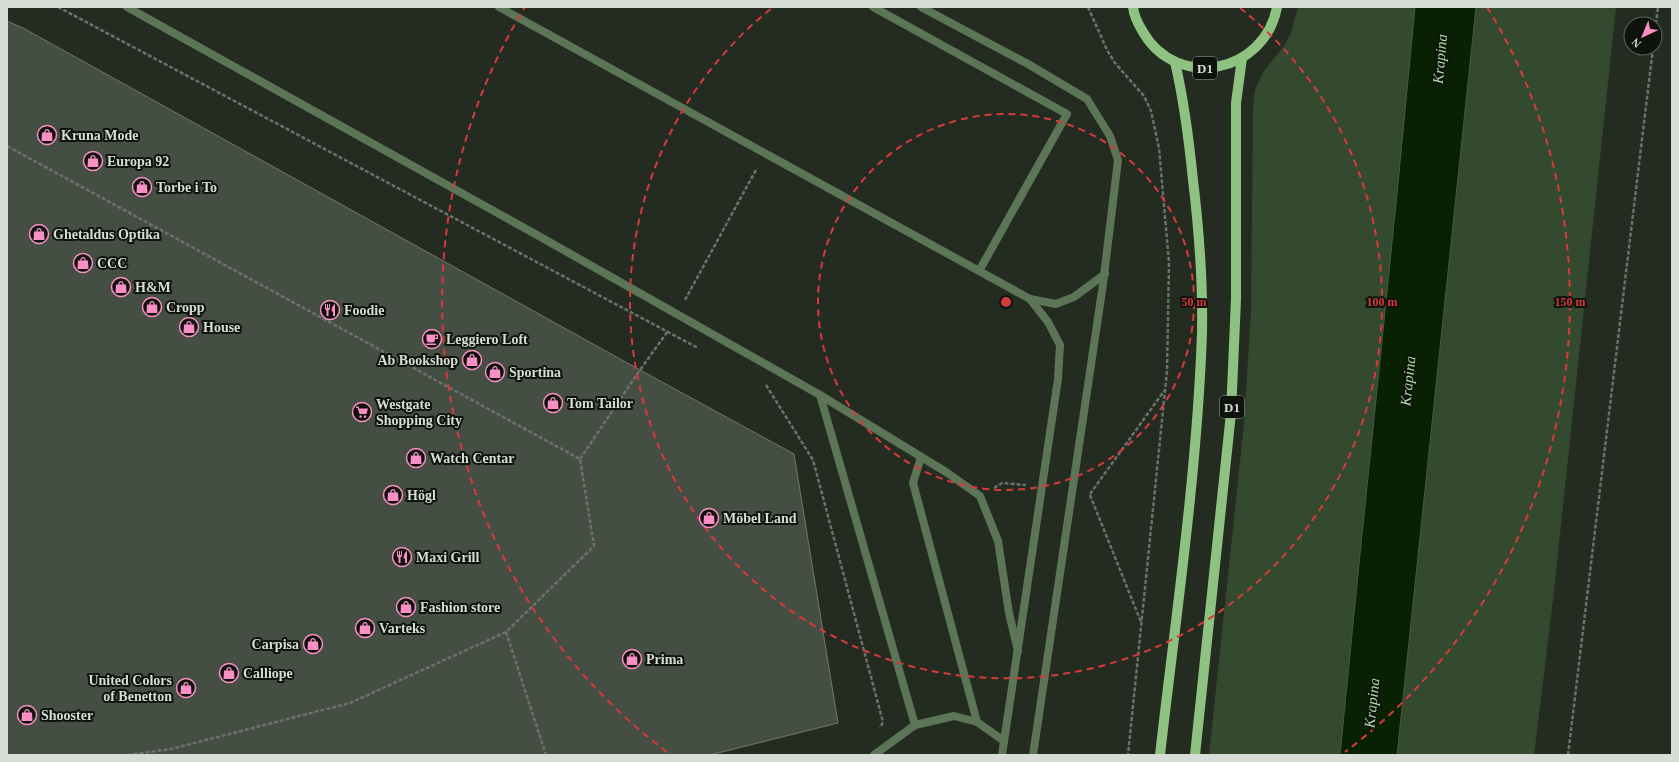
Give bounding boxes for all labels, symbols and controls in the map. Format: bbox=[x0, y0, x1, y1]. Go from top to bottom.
north arrow bbox=[1623, 16, 1663, 56]
water label: Krapina bbox=[1430, 33, 1450, 86]
text: N bbox=[1629, 36, 1643, 50]
road number: D1 bbox=[1193, 57, 1217, 79]
shop icon: Kruna Mode bbox=[36, 124, 58, 146]
place label: Kruna Mode bbox=[61, 128, 138, 143]
shop icon: Europa 92 bbox=[82, 150, 104, 172]
place label: Europa 92 bbox=[107, 154, 169, 169]
shop icon: Torbe i To bbox=[131, 176, 153, 198]
place label: Torbe i To bbox=[156, 180, 217, 195]
shop icon: Ghetaldus Optika bbox=[28, 223, 50, 245]
place label: Ghetaldus Optika bbox=[53, 227, 160, 242]
shop icon: CCC bbox=[72, 252, 94, 274]
place label: CCC bbox=[97, 256, 127, 271]
shop icon: H&M bbox=[110, 276, 132, 298]
place label: H&M bbox=[135, 280, 171, 295]
centre of rings bbox=[999, 295, 1013, 309]
text: 50 m bbox=[1182, 295, 1207, 309]
text: 100 m bbox=[1367, 295, 1398, 309]
text: 150 m bbox=[1555, 295, 1586, 309]
shop icon: Cropp bbox=[141, 296, 163, 318]
restaurant icon: Foodie bbox=[319, 299, 341, 321]
place label: Cropp bbox=[166, 300, 205, 315]
place label: Foodie bbox=[344, 303, 384, 318]
shop icon: House bbox=[178, 316, 200, 338]
place label: House bbox=[203, 320, 240, 335]
cafe icon: Leggiero Loft bbox=[421, 328, 443, 350]
place label: Leggiero Loft bbox=[446, 332, 528, 347]
shop icon: Ab Bookshop bbox=[461, 349, 483, 371]
place label: Ab Bookshop bbox=[377, 353, 458, 368]
water label: Krapina bbox=[1397, 355, 1419, 408]
shop icon: Sportina bbox=[484, 361, 506, 383]
place label: Sportina bbox=[509, 365, 561, 380]
shop icon: Tom Tailor bbox=[542, 392, 564, 414]
place label: Tom Tailor bbox=[567, 396, 633, 411]
road number: D1 bbox=[1220, 396, 1244, 418]
place label: Westgate Shopping City bbox=[376, 397, 462, 428]
supermarket icon: Westgate Shopping City bbox=[351, 401, 373, 423]
shop icon: Watch Centar bbox=[405, 447, 427, 469]
place label: Watch Centar bbox=[430, 451, 514, 466]
shop icon: Högl bbox=[382, 484, 404, 506]
place label: Högl bbox=[407, 488, 436, 503]
shop icon: Möbel Land bbox=[698, 507, 720, 529]
place label: Möbel Land bbox=[723, 511, 797, 526]
restaurant icon: Maxi Grill bbox=[391, 546, 413, 568]
place label: Maxi Grill bbox=[416, 550, 479, 565]
shop icon: Fashion store bbox=[395, 596, 417, 618]
place label: Fashion store bbox=[420, 600, 500, 615]
shop icon: Varteks bbox=[354, 617, 376, 639]
place label: Varteks bbox=[379, 621, 426, 636]
shop icon: Carpisa bbox=[302, 633, 324, 655]
place label: Carpisa bbox=[252, 637, 299, 652]
shop icon: Prima bbox=[621, 648, 643, 670]
place label: Prima bbox=[646, 652, 683, 667]
shop icon: Calliope bbox=[218, 662, 240, 684]
place label: Calliope bbox=[243, 666, 293, 681]
place label: United Colors of Benetton bbox=[88, 673, 173, 704]
shop icon: United Colors of Benetton bbox=[175, 677, 197, 699]
water label: Krapina bbox=[1361, 677, 1383, 730]
shop icon: Shooster bbox=[16, 704, 38, 726]
place label: Shooster bbox=[41, 708, 93, 723]

